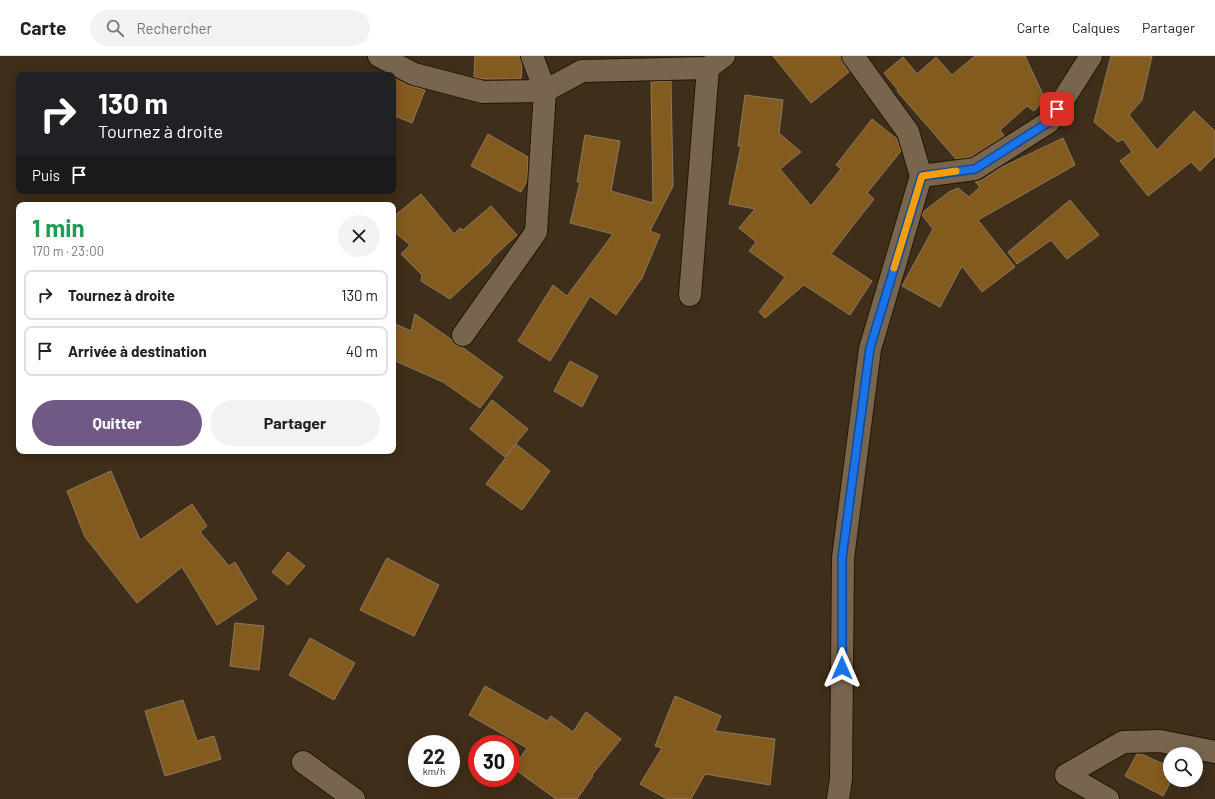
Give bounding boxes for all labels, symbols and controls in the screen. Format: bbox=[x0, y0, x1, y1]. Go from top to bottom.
search box bbox=[90, 10, 370, 46]
text: Carte bbox=[20, 16, 66, 39]
icon: search bbox=[104, 17, 126, 39]
text: Rechercher bbox=[136, 19, 212, 37]
text: Carte bbox=[1017, 19, 1050, 36]
text: Calques bbox=[1072, 19, 1120, 36]
text: Partager bbox=[1142, 19, 1195, 36]
text: 130 m bbox=[98, 86, 168, 120]
icon: right bbox=[32, 88, 84, 140]
pin bbox=[1040, 92, 1074, 126]
icon: arrive bbox=[1046, 98, 1068, 120]
text: Tournez à droite bbox=[98, 120, 223, 142]
icon: arrive bbox=[68, 164, 90, 186]
text: Puis bbox=[32, 166, 60, 184]
text: 1 min bbox=[32, 213, 85, 242]
button: close bbox=[338, 215, 380, 257]
text: 170 m · 23:00 bbox=[32, 243, 104, 259]
icon: right bbox=[34, 284, 56, 306]
text: Tournez à droite bbox=[68, 286, 175, 304]
text: 130 m bbox=[341, 286, 378, 304]
icon: arrive bbox=[34, 340, 56, 362]
text: Arrivée à destination bbox=[68, 342, 207, 360]
text: 40 m bbox=[346, 342, 378, 360]
button: Quitter bbox=[32, 400, 202, 446]
button: Partager bbox=[210, 400, 380, 446]
position arrow bbox=[821, 647, 863, 689]
speed limit sign: 30 bbox=[468, 735, 520, 787]
text: 22 bbox=[423, 744, 445, 768]
map controls bbox=[1163, 747, 1203, 787]
button: search bbox=[1163, 747, 1203, 787]
text: km/h bbox=[423, 765, 445, 777]

